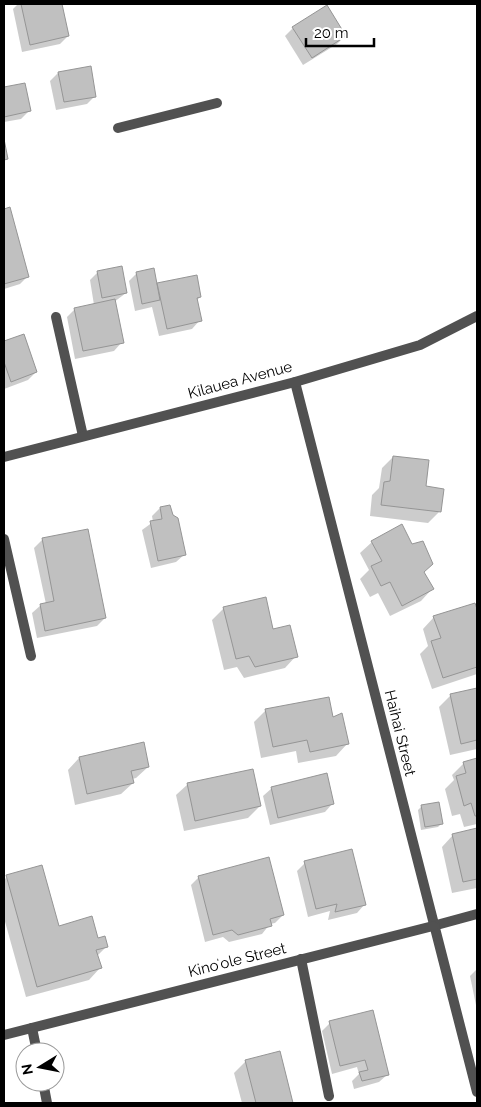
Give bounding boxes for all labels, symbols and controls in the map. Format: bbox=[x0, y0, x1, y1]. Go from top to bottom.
scale bar bbox=[306, 15, 374, 47]
text: 20 m bbox=[314, 24, 349, 42]
street label: Kilauea Avenue bbox=[186, 357, 294, 403]
street label: Haihai Street bbox=[381, 688, 419, 778]
street label: Kinoʻole Street bbox=[186, 939, 288, 981]
north arrow bbox=[15, 1042, 65, 1092]
text: N bbox=[18, 1063, 36, 1076]

